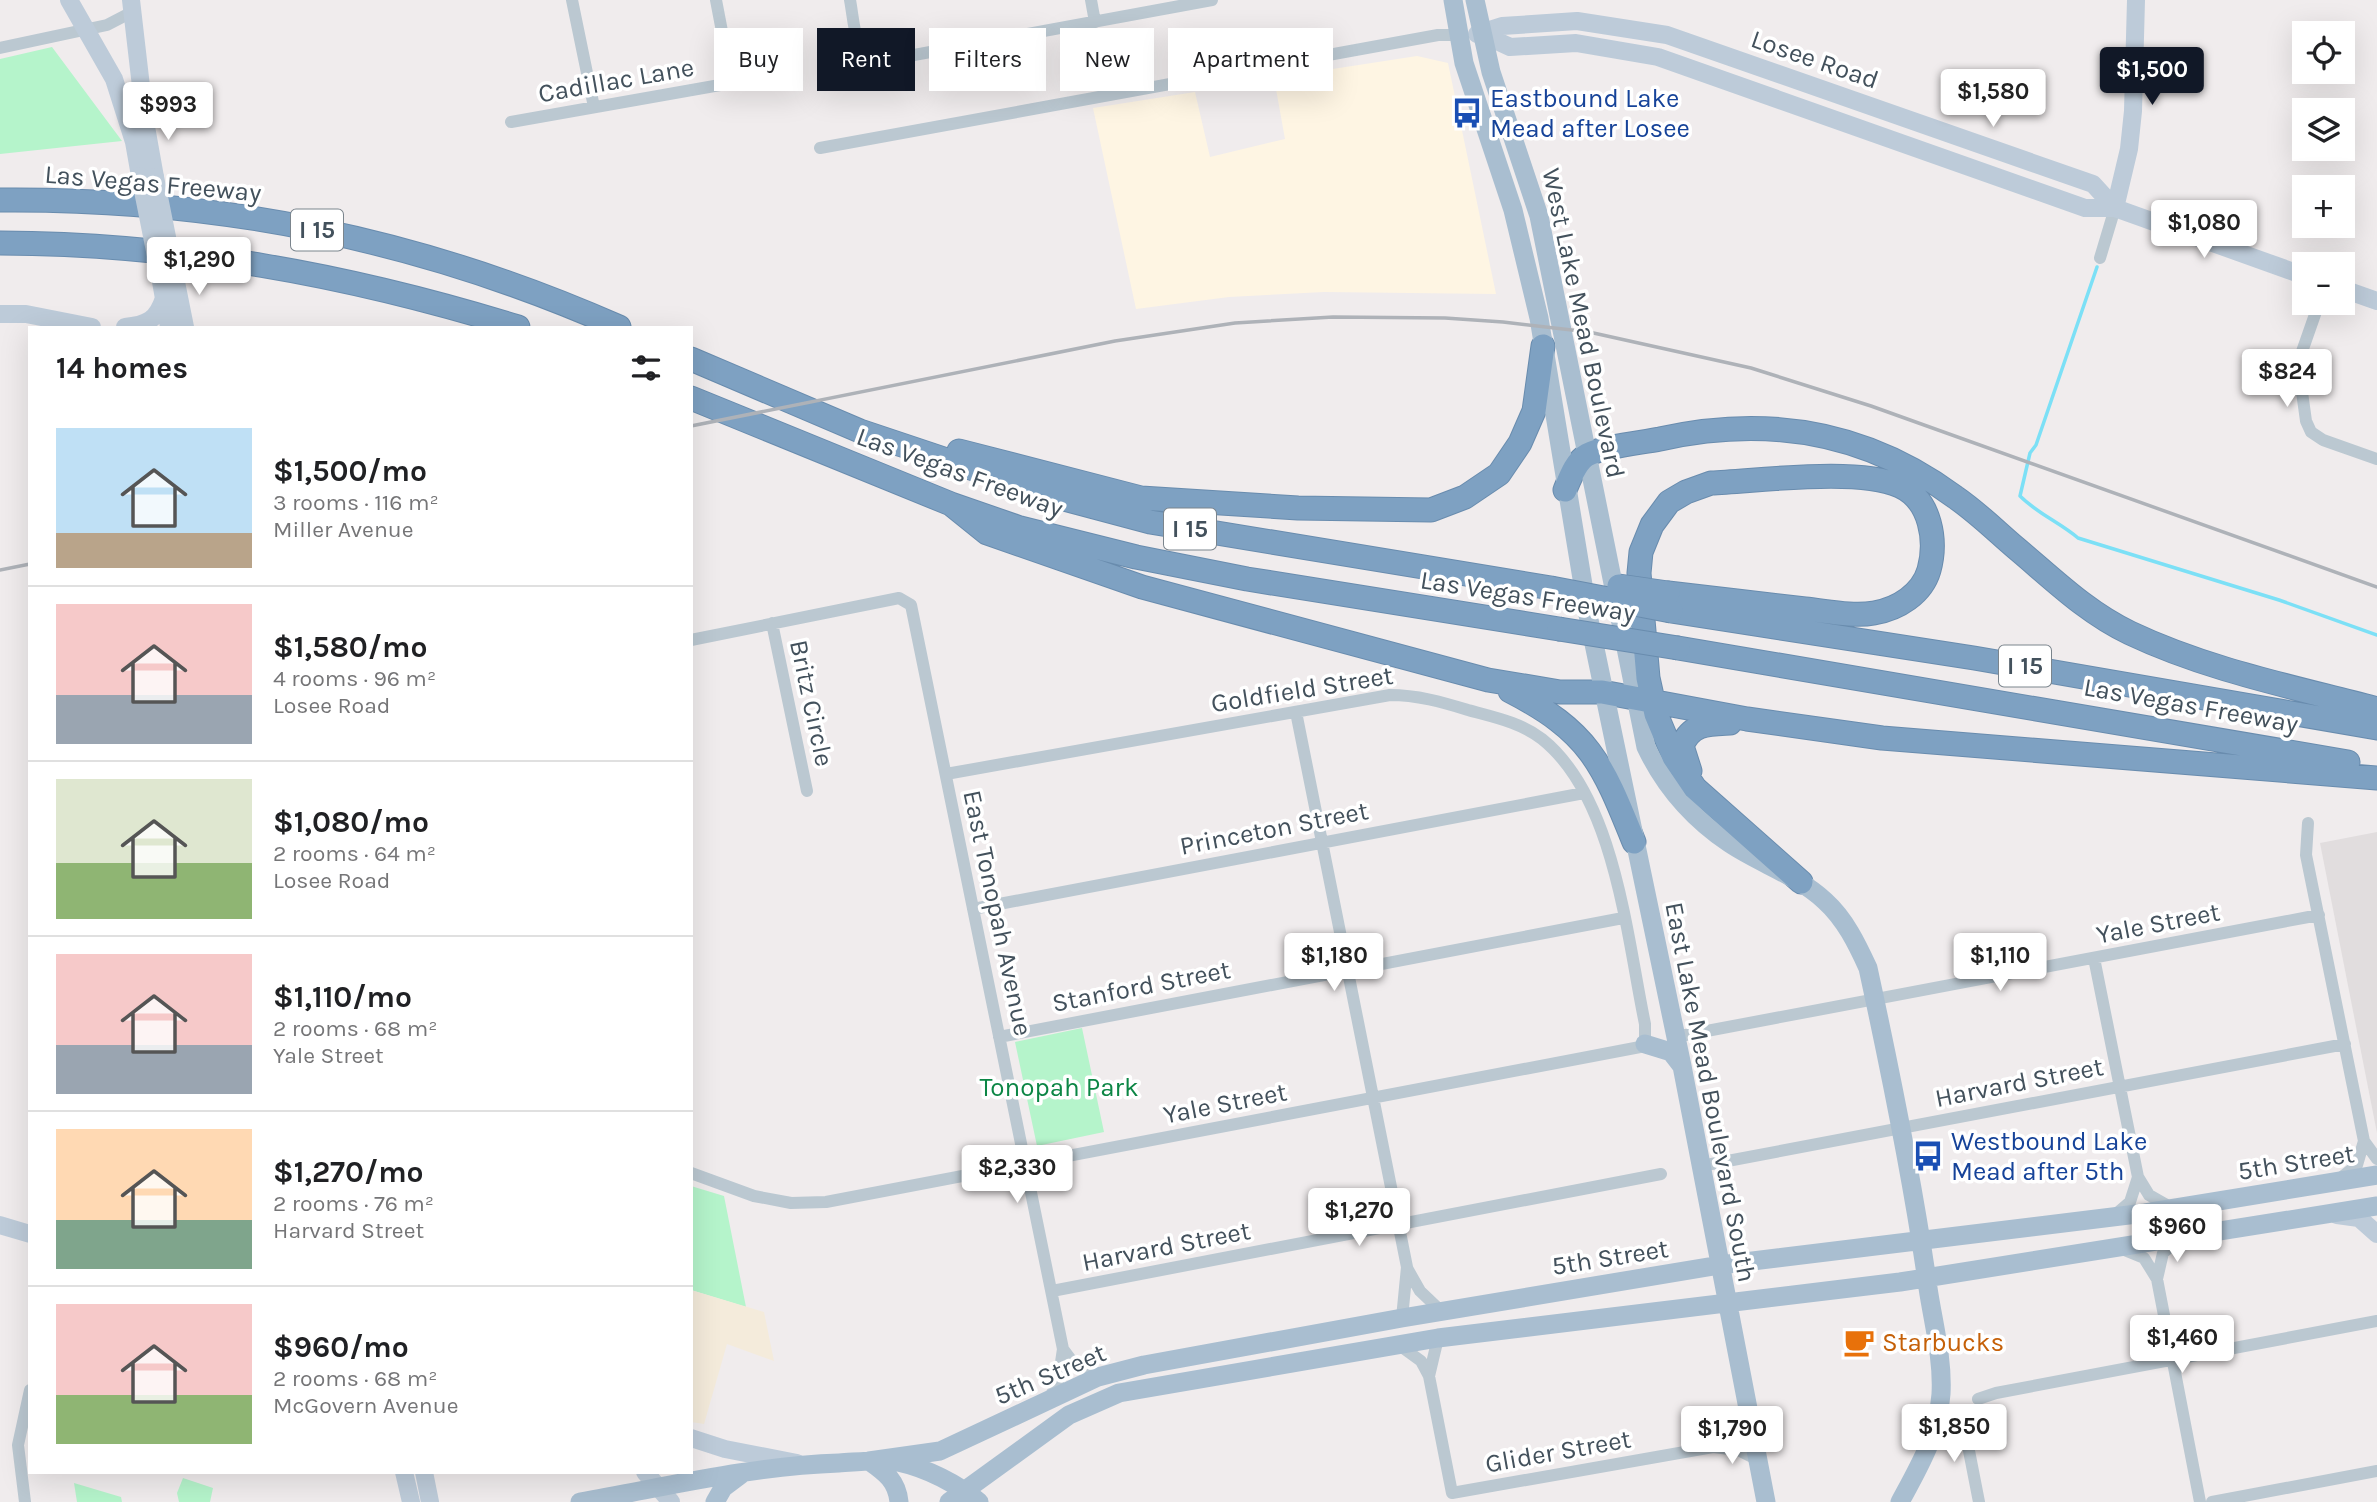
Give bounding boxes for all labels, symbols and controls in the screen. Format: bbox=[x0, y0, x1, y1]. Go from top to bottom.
map controls bbox=[2292, 21, 2355, 315]
button: locate bbox=[2292, 21, 2355, 84]
street label: Losee Road bbox=[1747, 23, 1883, 96]
chip: Buy bbox=[714, 28, 803, 91]
chip: Rent bbox=[817, 28, 915, 91]
chip: Filters bbox=[929, 28, 1046, 91]
chip: New bbox=[1060, 28, 1154, 91]
chip: Apartment bbox=[1168, 28, 1333, 91]
pin: $1,500 bbox=[2095, 48, 2209, 107]
street label: Cadillac Lane bbox=[536, 52, 696, 109]
text: $1,500 bbox=[2116, 56, 2188, 83]
pin: $1,580 bbox=[1936, 69, 2050, 129]
text: $1,580 bbox=[1957, 78, 2029, 105]
pin: $993 bbox=[127, 82, 209, 142]
place label: Eastbound Lake Mead after Losee bbox=[1490, 83, 1690, 144]
text: $993 bbox=[139, 91, 197, 118]
bus stop icon: Eastbound Lake Mead after Losee bbox=[1450, 96, 1484, 130]
button: layers bbox=[2292, 98, 2355, 161]
street label: Las Vegas Freeway bbox=[43, 159, 263, 208]
street label: West Lake Mead Boulevard bbox=[1535, 165, 1632, 481]
button: + bbox=[2292, 175, 2355, 238]
pin: $1,080 bbox=[2147, 201, 2261, 260]
text: $1,080 bbox=[2167, 209, 2241, 236]
road number: I 15 bbox=[291, 210, 343, 250]
pin: $1,290 bbox=[142, 238, 256, 297]
text: $1,290 bbox=[163, 246, 235, 273]
button: − bbox=[2292, 252, 2355, 315]
icon: filters bbox=[627, 349, 665, 387]
text: 14 homes bbox=[56, 350, 188, 386]
pin: $824 bbox=[2246, 350, 2328, 409]
text: $824 bbox=[2258, 358, 2316, 385]
street label: Las Vegas Freeway bbox=[852, 421, 1067, 524]
text: $1,500/mo bbox=[273, 453, 427, 489]
icon: home bbox=[112, 456, 196, 540]
text: 3 rooms · 116 m² bbox=[273, 489, 439, 516]
road number: I 15 bbox=[1164, 508, 1216, 550]
text: Miller Avenue bbox=[273, 516, 414, 543]
street label: Las Vegas Freeway bbox=[1418, 564, 1638, 629]
text: $1,580/mo bbox=[273, 629, 427, 665]
icon: home bbox=[112, 632, 196, 716]
street label: Britz Circle bbox=[783, 637, 840, 769]
road number: I 15 bbox=[1999, 646, 2051, 686]
street label: Goldfield Street bbox=[1209, 660, 1396, 719]
text: 4 rooms · 96 m² bbox=[273, 665, 436, 692]
street label: Las Vegas Freeway bbox=[2081, 671, 2301, 740]
text: Losee Road bbox=[273, 692, 390, 719]
street label: East Tonopah Avenue bbox=[956, 787, 1039, 1039]
street label: Princeton Street bbox=[1177, 795, 1371, 862]
text: $1,080/mo bbox=[273, 804, 429, 840]
icon: home bbox=[112, 807, 196, 891]
text: 2 rooms · 64 m² bbox=[273, 840, 436, 867]
text: Losee Road bbox=[273, 867, 390, 894]
street label: Yale Street bbox=[2094, 896, 2223, 951]
street label: East Lake Mead Boulevard South bbox=[1658, 899, 1763, 1285]
pin: $1,180 bbox=[1277, 934, 1391, 993]
pin: $1,110 bbox=[1943, 934, 2057, 993]
text: $1,180 bbox=[1300, 942, 1368, 969]
text: $1,110 bbox=[1970, 942, 2030, 969]
street label: Stanford Street bbox=[1049, 954, 1233, 1019]
text: $1,110/mo bbox=[273, 979, 412, 1015]
icon: home bbox=[112, 982, 196, 1066]
text: 2 rooms · 68 m² bbox=[273, 1015, 437, 1042]
text: Yale Street bbox=[273, 1042, 384, 1069]
street label: Harvard Street bbox=[1932, 1051, 2106, 1114]
park label: Tonopah Park bbox=[979, 1072, 1139, 1103]
street label: Yale Street bbox=[1161, 1076, 1290, 1131]
place label: Westbound Lake Mead after 5th bbox=[1951, 1126, 2147, 1187]
street label: 5th Street bbox=[2236, 1138, 2357, 1187]
bus stop icon: Westbound Lake Mead after 5th bbox=[1911, 1139, 1945, 1173]
pin: $2,330 bbox=[960, 1146, 1074, 1205]
text: $1,270/mo bbox=[273, 1154, 424, 1190]
text: $2,330 bbox=[978, 1154, 1056, 1181]
icon: home bbox=[112, 1157, 196, 1241]
pin: $1,270 bbox=[1302, 1188, 1416, 1248]
text: 2 rooms · 76 m² bbox=[273, 1190, 434, 1217]
text: $1,270 bbox=[1324, 1197, 1394, 1224]
pin: $960 bbox=[2136, 1204, 2218, 1264]
text: $960 bbox=[2148, 1213, 2206, 1240]
street label: Harvard Street bbox=[1079, 1215, 1253, 1278]
text: Harvard Street bbox=[273, 1217, 424, 1244]
street label: 5th Street bbox=[1550, 1233, 1671, 1282]
pin: $1,460 bbox=[2125, 1316, 2239, 1375]
text: $1,460 bbox=[2146, 1324, 2218, 1351]
cafe icon: Starbucks bbox=[1842, 1325, 1876, 1359]
place label: Starbucks bbox=[1882, 1327, 2004, 1358]
text: $960/mo bbox=[273, 1329, 409, 1365]
icon: home bbox=[112, 1332, 196, 1416]
street label: 5th Street bbox=[990, 1337, 1111, 1412]
text: 2 rooms · 68 m² bbox=[273, 1365, 437, 1392]
text: McGovern Avenue bbox=[273, 1392, 458, 1419]
pin: $1,850 bbox=[1897, 1404, 2011, 1464]
pin: $1,790 bbox=[1675, 1406, 1789, 1466]
text: $1,850 bbox=[1918, 1413, 1990, 1440]
text: $1,790 bbox=[1697, 1415, 1767, 1442]
street label: Glider Street bbox=[1483, 1423, 1634, 1480]

